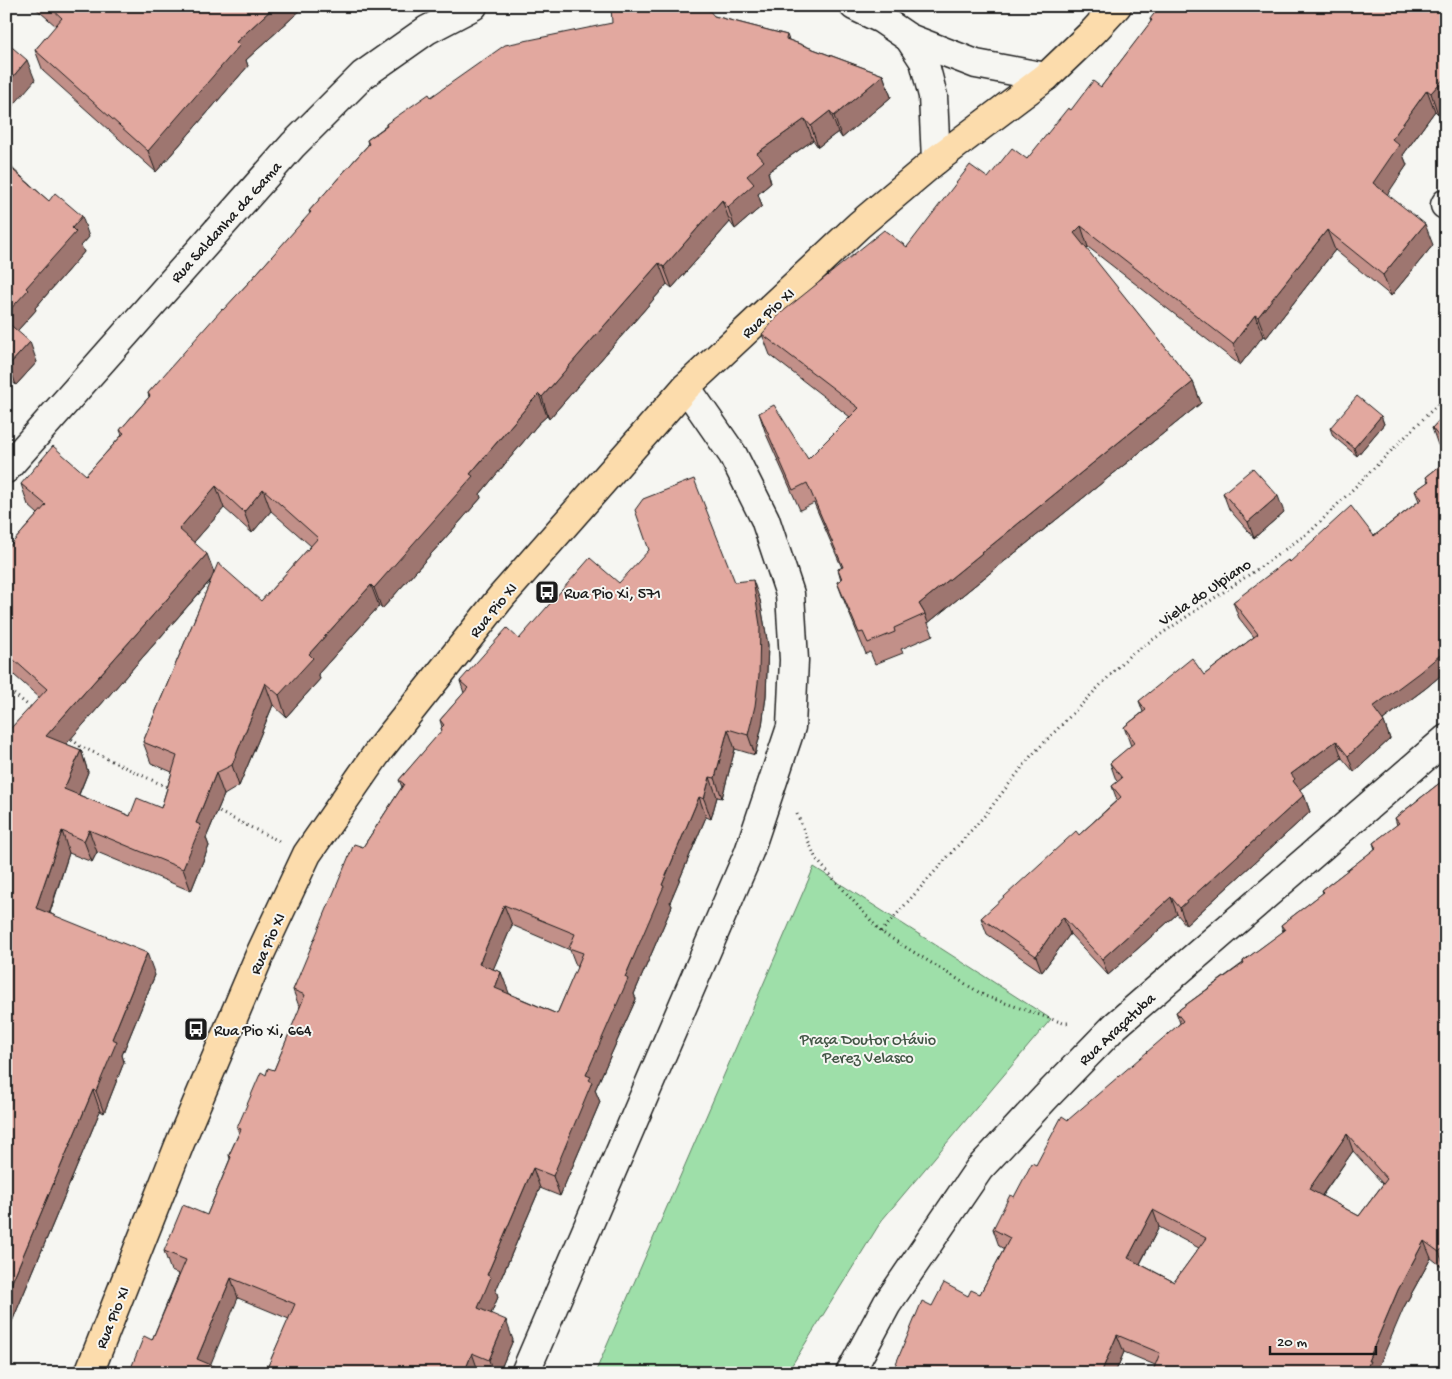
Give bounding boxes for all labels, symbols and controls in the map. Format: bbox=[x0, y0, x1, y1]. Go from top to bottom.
street label: Rua Saldanha da Gama bbox=[168, 158, 288, 288]
street label: Rua Pio XI bbox=[739, 285, 800, 344]
street label: Viela do Ulpiano bbox=[1155, 556, 1256, 632]
bus stop icon: Rua Pio Xi, 571 bbox=[534, 579, 560, 605]
street label: Rua Pio XI bbox=[467, 580, 523, 643]
place label: Rua Pio Xi, 571 bbox=[564, 586, 661, 605]
street label: Rua Pio XI bbox=[247, 911, 291, 978]
street label: Rua Araçatuba bbox=[1076, 989, 1162, 1071]
bus stop icon: Rua Pio Xi, 664 bbox=[183, 1016, 209, 1042]
place label: Rua Pio Xi, 664 bbox=[214, 1023, 312, 1042]
park label: Praça Doutor Otávio Perez Velasco bbox=[799, 1032, 936, 1069]
street label: Rua Pio XI bbox=[93, 1284, 135, 1352]
scale bar bbox=[1270, 1324, 1376, 1356]
text: 20 m bbox=[1277, 1334, 1307, 1352]

